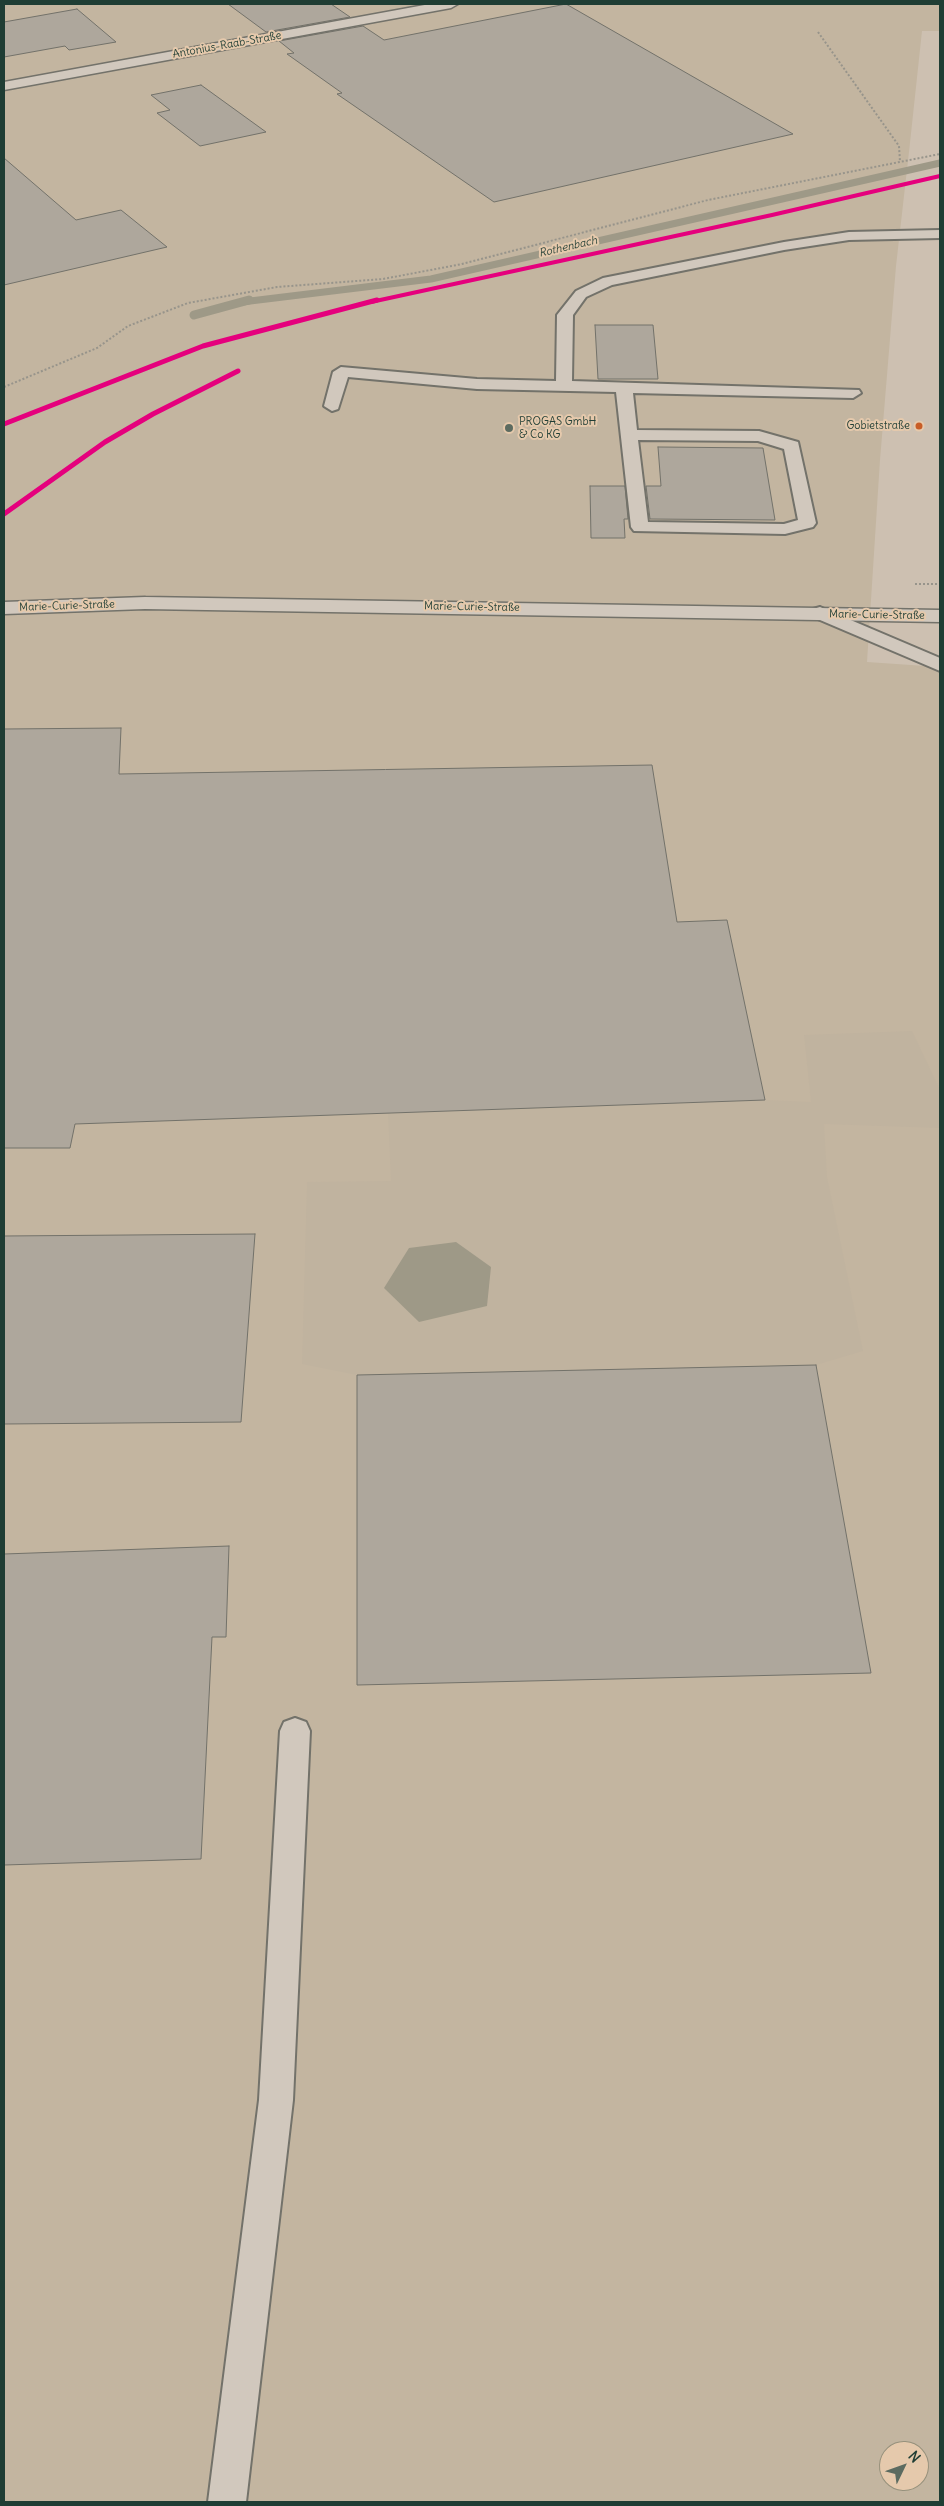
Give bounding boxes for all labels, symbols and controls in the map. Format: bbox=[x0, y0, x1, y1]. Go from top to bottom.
street label: Antonius-Raab-Straße bbox=[172, 29, 282, 61]
water label: Rothenbach bbox=[537, 234, 599, 260]
place label: PROGAS GmbH & Co KG bbox=[519, 415, 596, 441]
place label: Gobietstraße bbox=[846, 419, 910, 433]
marker: Gobietstraße bbox=[914, 421, 924, 431]
marker: PROGAS GmbH & Co KG bbox=[503, 422, 515, 434]
street label: Marie-Curie-Straße bbox=[19, 598, 115, 614]
street label: Marie-Curie-Straße bbox=[424, 600, 520, 614]
street label: Marie-Curie-Straße bbox=[829, 608, 925, 622]
north arrow bbox=[879, 2441, 929, 2491]
text: N bbox=[904, 2447, 924, 2466]

